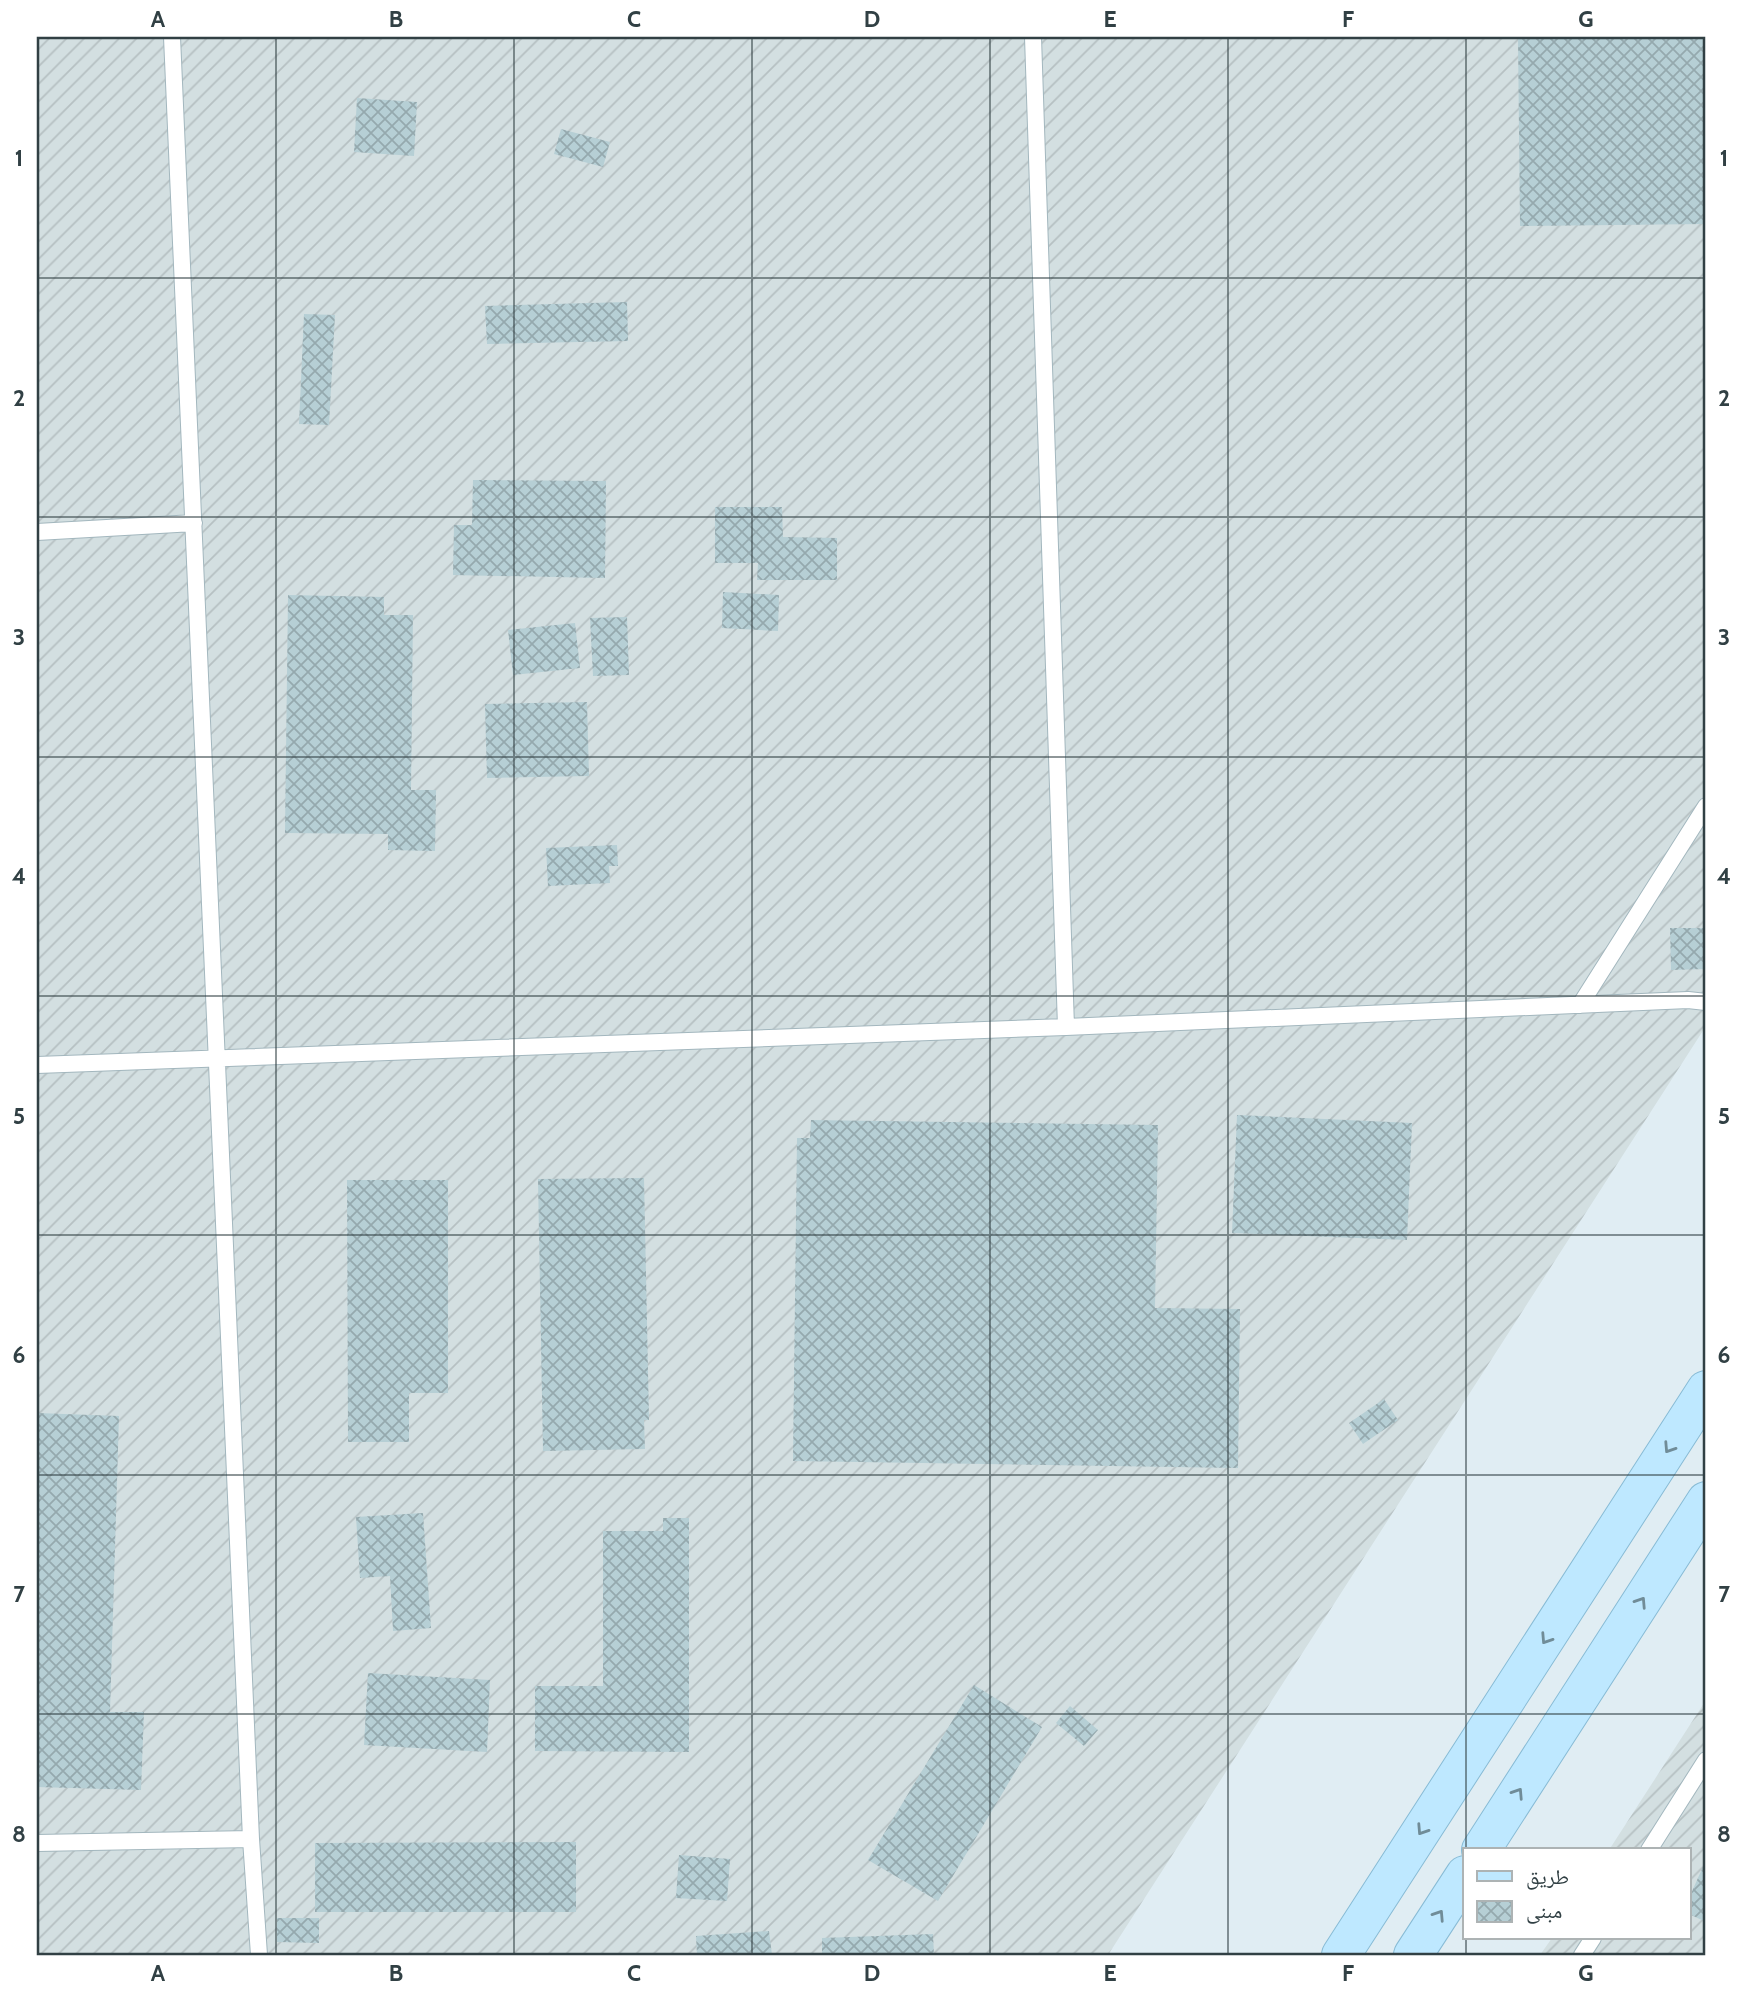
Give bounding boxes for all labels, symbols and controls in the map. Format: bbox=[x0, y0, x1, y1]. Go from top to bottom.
text: A bbox=[151, 5, 166, 33]
text: B bbox=[389, 5, 403, 33]
text: C bbox=[627, 5, 641, 33]
text: D bbox=[864, 5, 880, 33]
text: E bbox=[1103, 5, 1117, 33]
text: F bbox=[1342, 5, 1354, 33]
text: G bbox=[1578, 5, 1594, 33]
text: 1 bbox=[15, 144, 23, 172]
text: 1 bbox=[1720, 144, 1728, 172]
text: 2 bbox=[13, 384, 25, 412]
text: 2 bbox=[1718, 384, 1730, 412]
text: 3 bbox=[13, 623, 25, 651]
text: 3 bbox=[1718, 623, 1730, 651]
text: 4 bbox=[12, 862, 26, 890]
text: 4 bbox=[1717, 862, 1731, 890]
text: 5 bbox=[13, 1102, 25, 1130]
text: 5 bbox=[1718, 1102, 1730, 1130]
text: 6 bbox=[13, 1341, 25, 1369]
text: 6 bbox=[1718, 1341, 1730, 1369]
one-way arrow bbox=[1665, 1440, 1678, 1453]
text: 7 bbox=[13, 1580, 25, 1608]
text: 7 bbox=[1718, 1580, 1730, 1608]
one-way arrow bbox=[1633, 1597, 1646, 1610]
one-way arrow bbox=[1541, 1631, 1554, 1644]
one-way arrow bbox=[1509, 1788, 1522, 1801]
text: 8 bbox=[12, 1820, 26, 1848]
text: 8 bbox=[1717, 1820, 1731, 1848]
one-way arrow bbox=[1418, 1822, 1431, 1835]
legend bbox=[1463, 1848, 1690, 1940]
text: طريق bbox=[1526, 1864, 1569, 1890]
text: مبنى bbox=[1526, 1898, 1562, 1924]
one-way arrow bbox=[1430, 1910, 1443, 1923]
text: A bbox=[151, 1959, 166, 1987]
text: B bbox=[389, 1959, 403, 1987]
text: C bbox=[627, 1959, 641, 1987]
text: D bbox=[864, 1959, 880, 1987]
text: E bbox=[1103, 1959, 1117, 1987]
text: F bbox=[1342, 1959, 1354, 1987]
text: G bbox=[1578, 1959, 1594, 1987]

